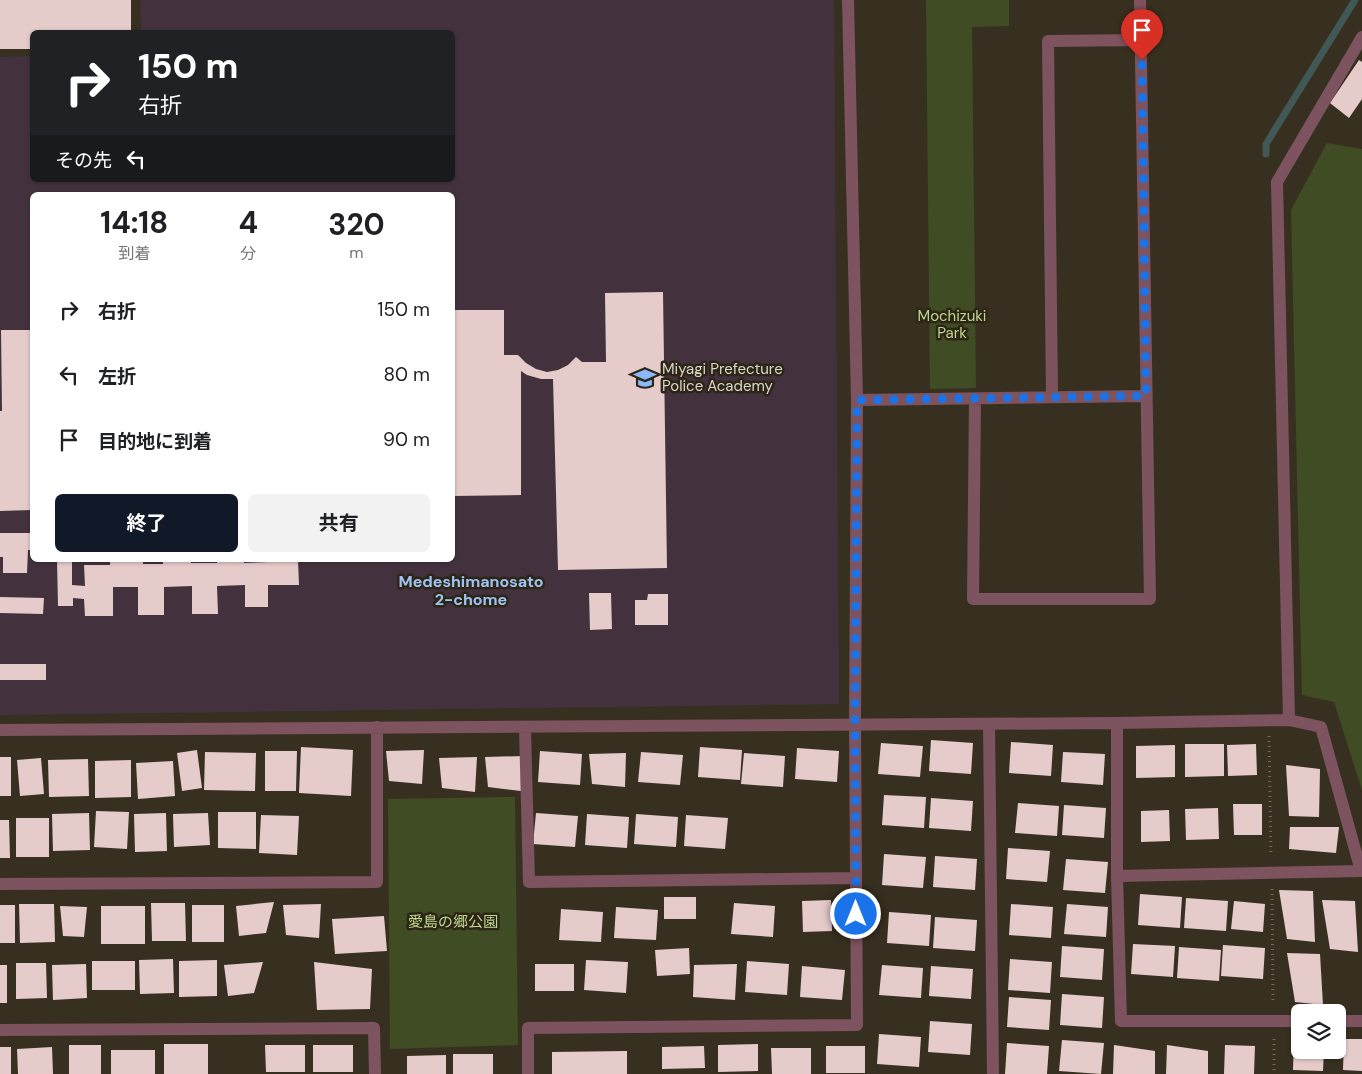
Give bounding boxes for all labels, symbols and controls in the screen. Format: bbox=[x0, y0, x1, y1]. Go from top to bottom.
pin bbox=[1121, 9, 1163, 60]
icon: arrive bbox=[1128, 16, 1156, 44]
text: 150 m bbox=[138, 43, 238, 89]
icon: right bbox=[55, 50, 120, 115]
text: 右折 bbox=[138, 91, 182, 120]
icon: left bbox=[122, 145, 150, 173]
text: その先 bbox=[55, 148, 112, 173]
text: 14:18 bbox=[100, 203, 168, 242]
text: 4 bbox=[239, 203, 258, 242]
text: 320 bbox=[328, 205, 385, 244]
text: m bbox=[349, 242, 364, 263]
text: 到着 bbox=[118, 243, 150, 264]
text: 分 bbox=[240, 243, 256, 264]
icon: right bbox=[55, 296, 83, 324]
text: 150 m bbox=[378, 297, 430, 322]
text: 右折 bbox=[98, 299, 136, 324]
park label: Mochizuki Park bbox=[918, 306, 986, 343]
place label: Miyagi Prefecture Police Academy bbox=[662, 359, 783, 396]
icon: left bbox=[55, 361, 83, 389]
text: 80 m bbox=[383, 362, 430, 387]
text: 左折 bbox=[98, 364, 136, 389]
school or university icon: Miyagi Prefecture Police Academy bbox=[632, 365, 658, 391]
icon: arrive bbox=[55, 426, 83, 454]
text: 90 m bbox=[383, 427, 430, 452]
text: 目的地に到着 bbox=[98, 429, 212, 454]
button: 終了 bbox=[55, 494, 238, 552]
button: 共有 bbox=[248, 494, 430, 552]
district label: Medeshimanosato 2-chome bbox=[398, 571, 544, 610]
position arrow bbox=[829, 887, 881, 939]
park label: 愛島の郷公園 bbox=[408, 912, 498, 932]
map controls bbox=[1291, 1004, 1346, 1059]
button: layers bbox=[1291, 1004, 1346, 1059]

